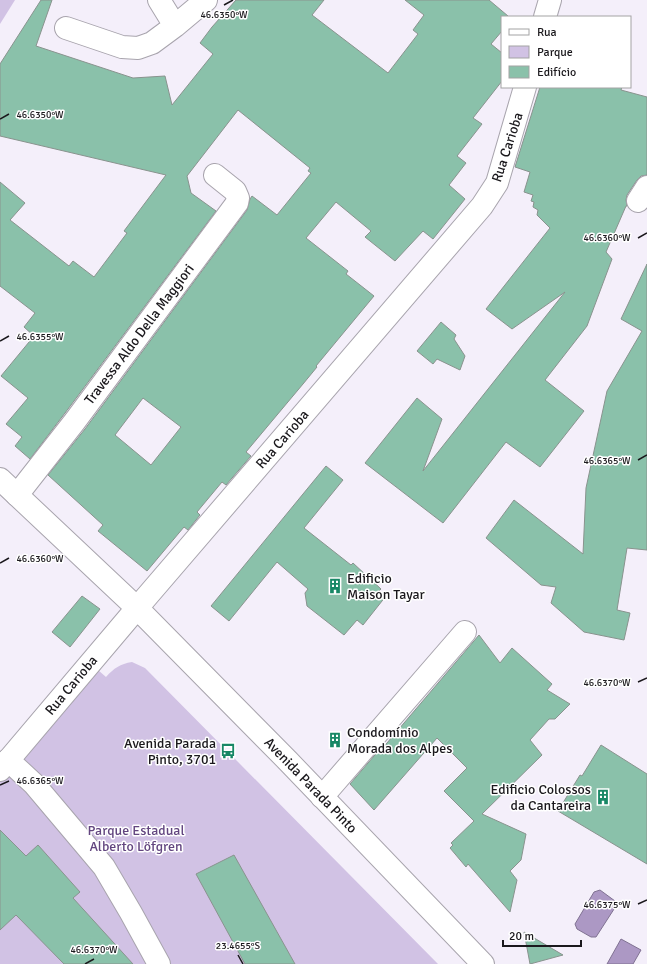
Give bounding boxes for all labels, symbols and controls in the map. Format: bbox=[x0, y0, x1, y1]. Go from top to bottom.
text: 46.6350°W bbox=[200, 9, 248, 21]
legend bbox=[501, 16, 631, 88]
text: Rua bbox=[537, 25, 557, 40]
text: Parque bbox=[537, 45, 573, 60]
text: Edifício bbox=[537, 65, 576, 80]
text: 46.6350°W bbox=[16, 109, 64, 121]
street label: Rua Carioba bbox=[488, 110, 527, 184]
text: 46.6360°W bbox=[583, 232, 631, 244]
street label: Travessa Aldo Della Maggiori bbox=[81, 261, 198, 408]
text: 46.6355°W bbox=[16, 331, 64, 343]
street label: Rua Carioba bbox=[252, 406, 313, 472]
text: 46.6365°W bbox=[583, 455, 631, 467]
text: 46.6360°W bbox=[16, 553, 64, 565]
place label: Edificio Maison Tayar bbox=[347, 570, 426, 603]
building icon: Edificio Maison Tayar bbox=[326, 577, 344, 595]
street label: Rua Carioba bbox=[42, 652, 101, 719]
text: 46.6370°W bbox=[583, 677, 631, 689]
place label: Condomínio Morada dos Alpes bbox=[347, 724, 452, 757]
building icon: Condomínio Morada dos Alpes bbox=[326, 731, 344, 749]
street label: Avenida Parada Pinto bbox=[261, 734, 361, 837]
place label: Avenida Parada Pinto, 3701 bbox=[124, 735, 216, 768]
bus stop icon: Avenida Parada Pinto, 3701 bbox=[219, 742, 237, 760]
text: 46.6365°W bbox=[16, 775, 64, 787]
place label: Edificio Colossos da Cantareira bbox=[491, 781, 591, 814]
building icon: Edificio Colossos da Cantareira bbox=[594, 788, 612, 806]
park label: Parque Estadual Alberto Löfgren bbox=[87, 822, 185, 855]
text: 46.6375°W bbox=[583, 899, 631, 911]
scale bar bbox=[503, 922, 581, 948]
text: 20 m bbox=[509, 929, 534, 944]
text: 23.4655°S bbox=[216, 940, 261, 952]
text: 46.6370°W bbox=[70, 944, 118, 956]

